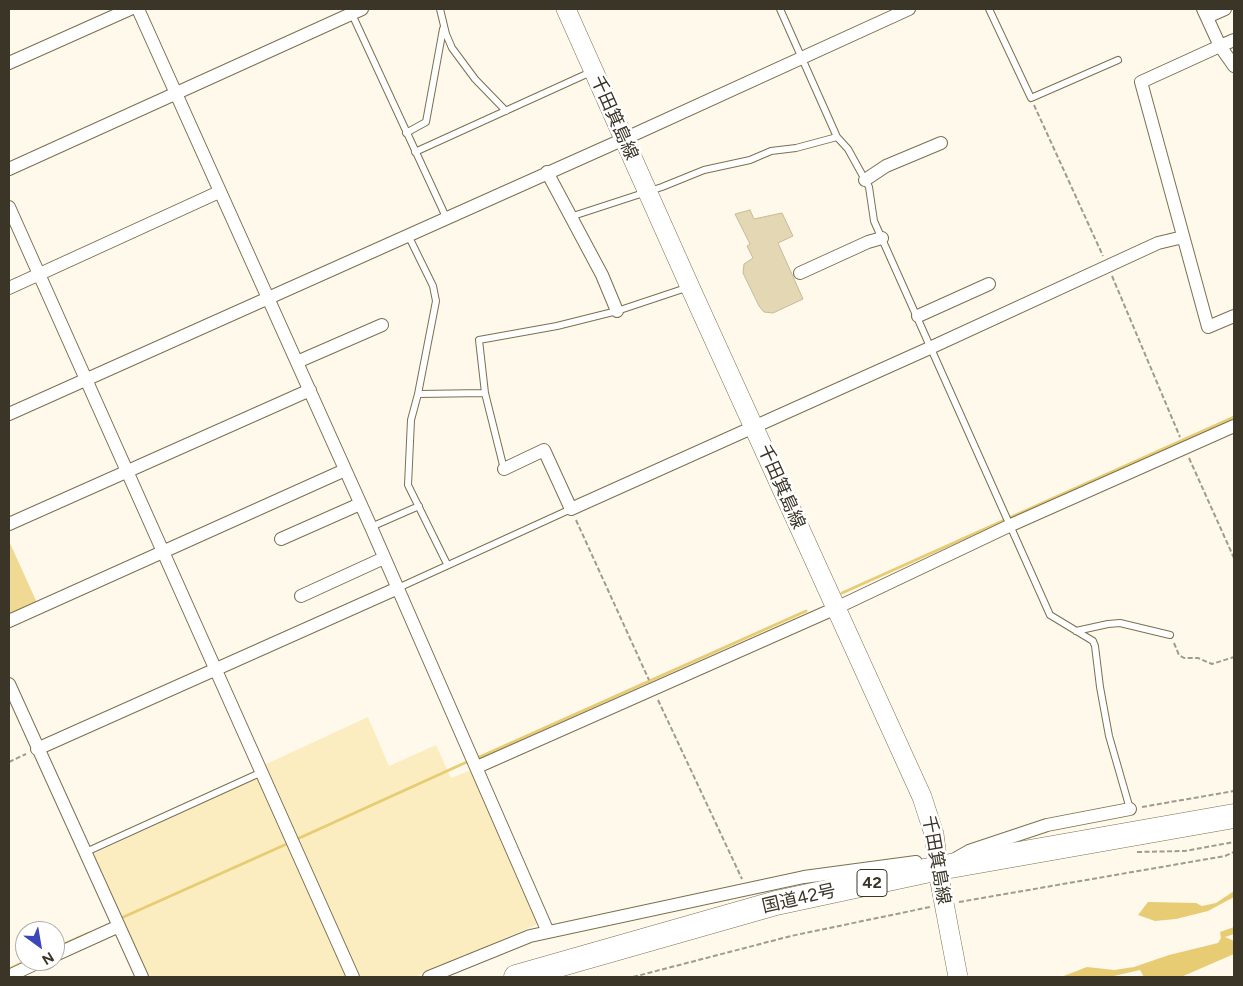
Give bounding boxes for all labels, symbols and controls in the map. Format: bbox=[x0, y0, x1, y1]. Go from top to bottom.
street label: 千田箕島線 bbox=[586, 72, 642, 164]
street label: 千田箕島線 bbox=[753, 441, 809, 533]
street label: 千田箕島線 bbox=[918, 814, 954, 906]
road number: 42 bbox=[857, 870, 887, 896]
street label: 国道42号 bbox=[760, 880, 838, 918]
north arrow bbox=[15, 921, 65, 971]
text: N bbox=[39, 948, 57, 968]

